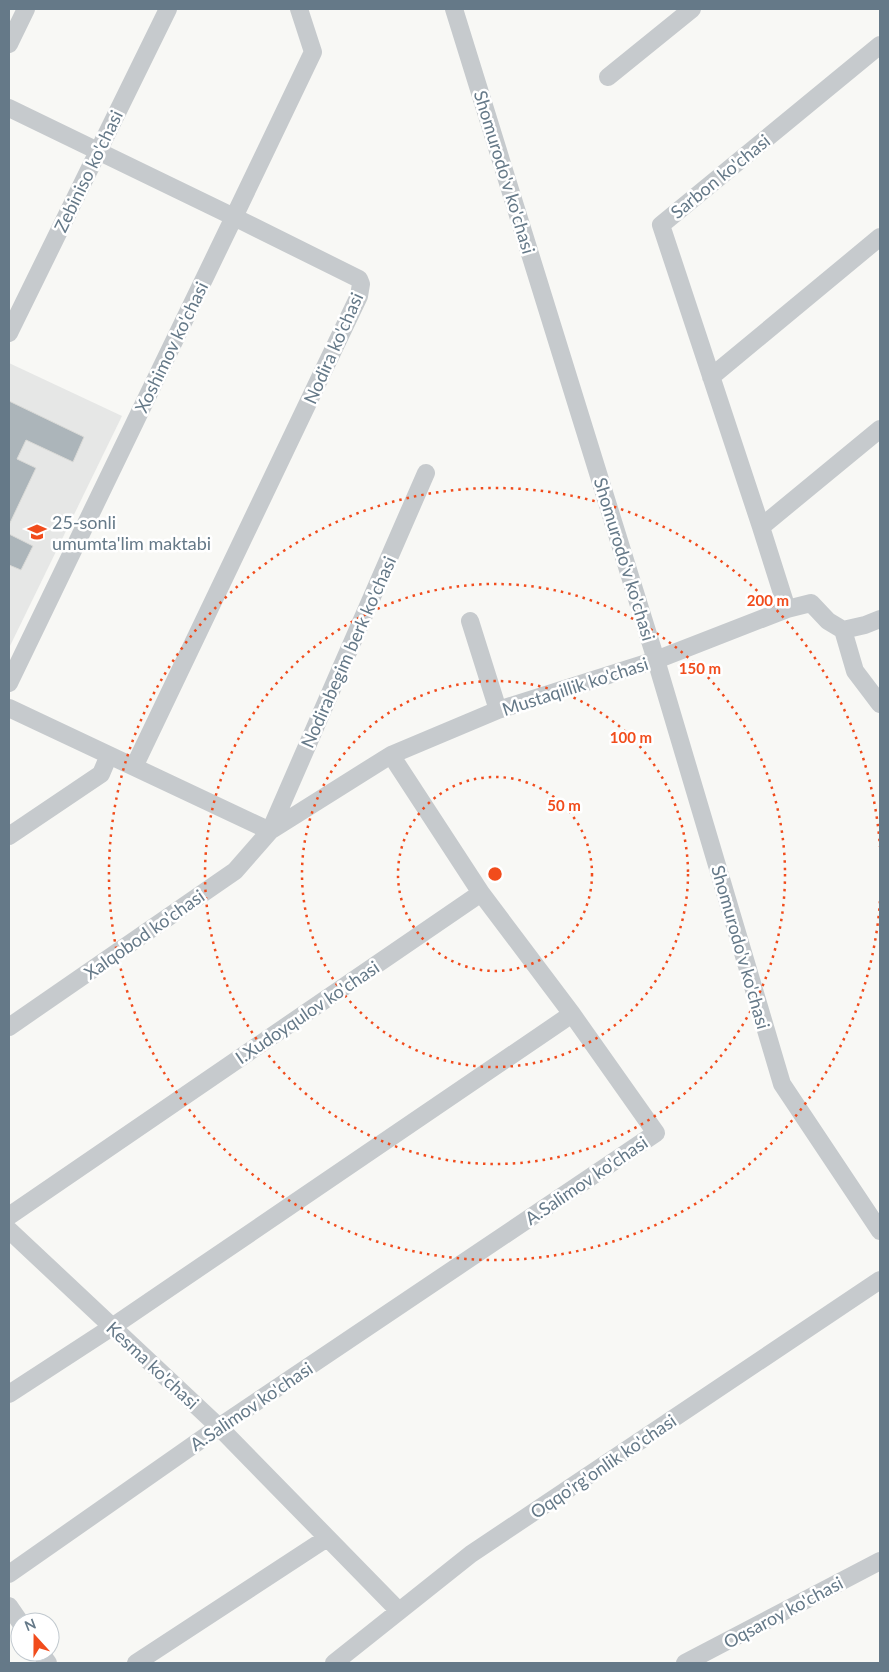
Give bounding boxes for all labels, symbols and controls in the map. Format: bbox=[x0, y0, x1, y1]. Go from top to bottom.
street label: Shomurodo'v ko'chasi bbox=[470, 88, 540, 256]
street label: Zebiniso ko'chasi bbox=[49, 107, 127, 235]
street label: Sarbon ko'chasi bbox=[666, 129, 774, 223]
street label: Xoshimov ko'chasi bbox=[130, 278, 212, 416]
street label: Nodira ko'chasi bbox=[299, 289, 367, 407]
street label: Shomurodo'v ko'chasi bbox=[590, 475, 660, 643]
place label: 25-sonli umumta'lim maktabi bbox=[52, 511, 211, 554]
school or university icon: 25-sonli umumta'lim maktabi bbox=[26, 521, 48, 543]
street label: Nodirabegim berk ko'chasi bbox=[296, 553, 400, 751]
text: 200 m bbox=[747, 591, 789, 609]
street label: Mustaqillik ko'chasi bbox=[499, 652, 651, 720]
text: 150 m bbox=[679, 659, 721, 677]
text: 100 m bbox=[610, 728, 652, 746]
text: 50 m bbox=[547, 796, 581, 814]
street label: Shomurodo'v ko'chasi bbox=[707, 862, 775, 1032]
centre of rings bbox=[486, 865, 504, 883]
street label: Xalqobod ko'chasi bbox=[80, 884, 208, 984]
street label: I.Xudoyqulov ko'chasi bbox=[231, 956, 383, 1068]
street label: A.Salimov ko'chasi bbox=[520, 1131, 652, 1229]
street label: Kesma ko'chasi bbox=[102, 1317, 204, 1413]
street label: A.Salimov ko'chasi bbox=[185, 1357, 317, 1455]
street label: Oqqo'rg'onlik ko'chasi bbox=[526, 1409, 680, 1523]
street label: Oqsaroy ko'chasi bbox=[720, 1571, 846, 1653]
north arrow bbox=[10, 1612, 60, 1662]
text: N bbox=[22, 1615, 38, 1634]

